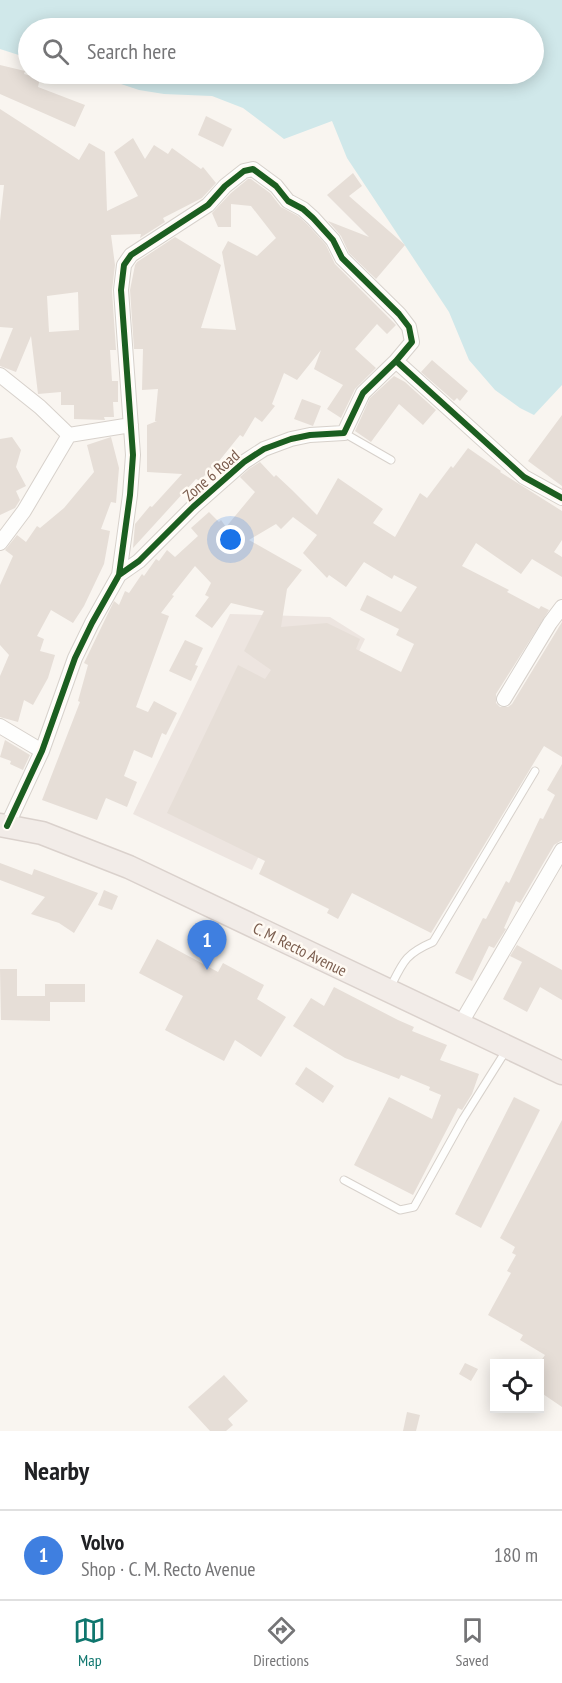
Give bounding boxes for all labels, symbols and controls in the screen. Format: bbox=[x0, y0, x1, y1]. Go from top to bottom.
search box bbox=[18, 18, 544, 84]
icon: search bbox=[39, 35, 72, 68]
text: Search here bbox=[87, 37, 176, 65]
street label: Zone 6 Road bbox=[179, 445, 243, 505]
your location bbox=[216, 525, 245, 554]
street label: C. M. Recto Avenue bbox=[250, 918, 350, 980]
pin: 1 bbox=[188, 920, 226, 970]
map controls bbox=[490, 1359, 544, 1413]
button: locate bbox=[490, 1359, 544, 1413]
text: Nearby bbox=[24, 1454, 89, 1487]
text: Volvo bbox=[81, 1528, 124, 1556]
text: 1 bbox=[39, 1542, 48, 1568]
text: 180 m bbox=[494, 1542, 538, 1568]
text: Shop · C. M. Recto Avenue bbox=[81, 1556, 256, 1582]
tab: Map bbox=[73, 1614, 106, 1670]
tab: Directions bbox=[253, 1614, 309, 1670]
tab: Saved bbox=[456, 1614, 489, 1670]

